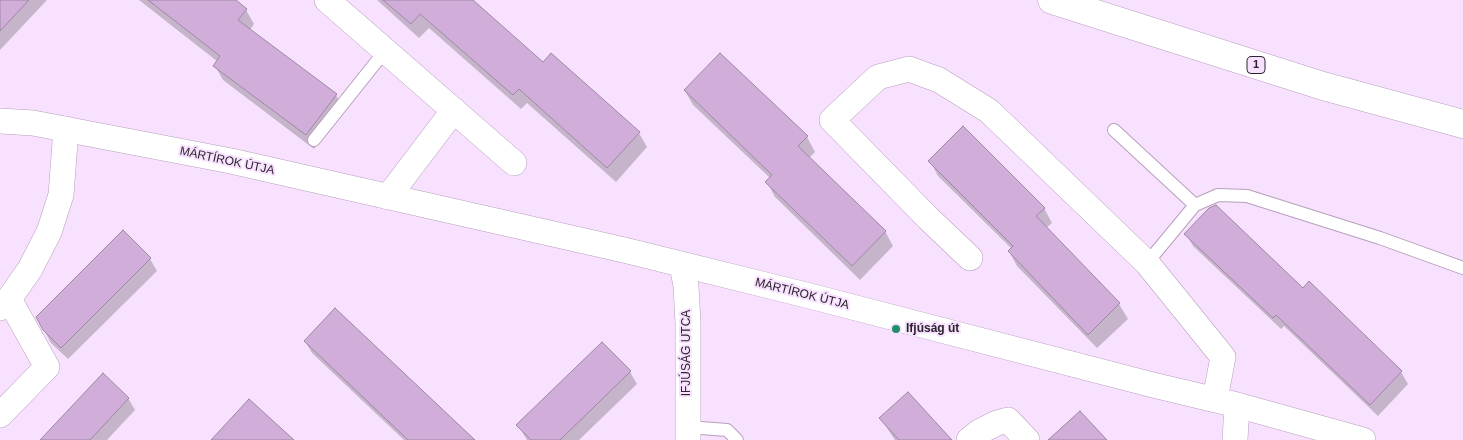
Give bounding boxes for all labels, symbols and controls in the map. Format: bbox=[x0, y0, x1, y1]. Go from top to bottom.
road number: 1 bbox=[1247, 56, 1265, 74]
street label: MÁRTÍROK ÚTJA bbox=[178, 144, 276, 178]
street label: MÁRTÍROK ÚTJA bbox=[753, 275, 851, 313]
street label: IFJÚSÁG UTCA bbox=[680, 310, 694, 396]
place label: Ifjúság út bbox=[906, 322, 959, 336]
marker: Ifjúság út bbox=[890, 323, 902, 335]

